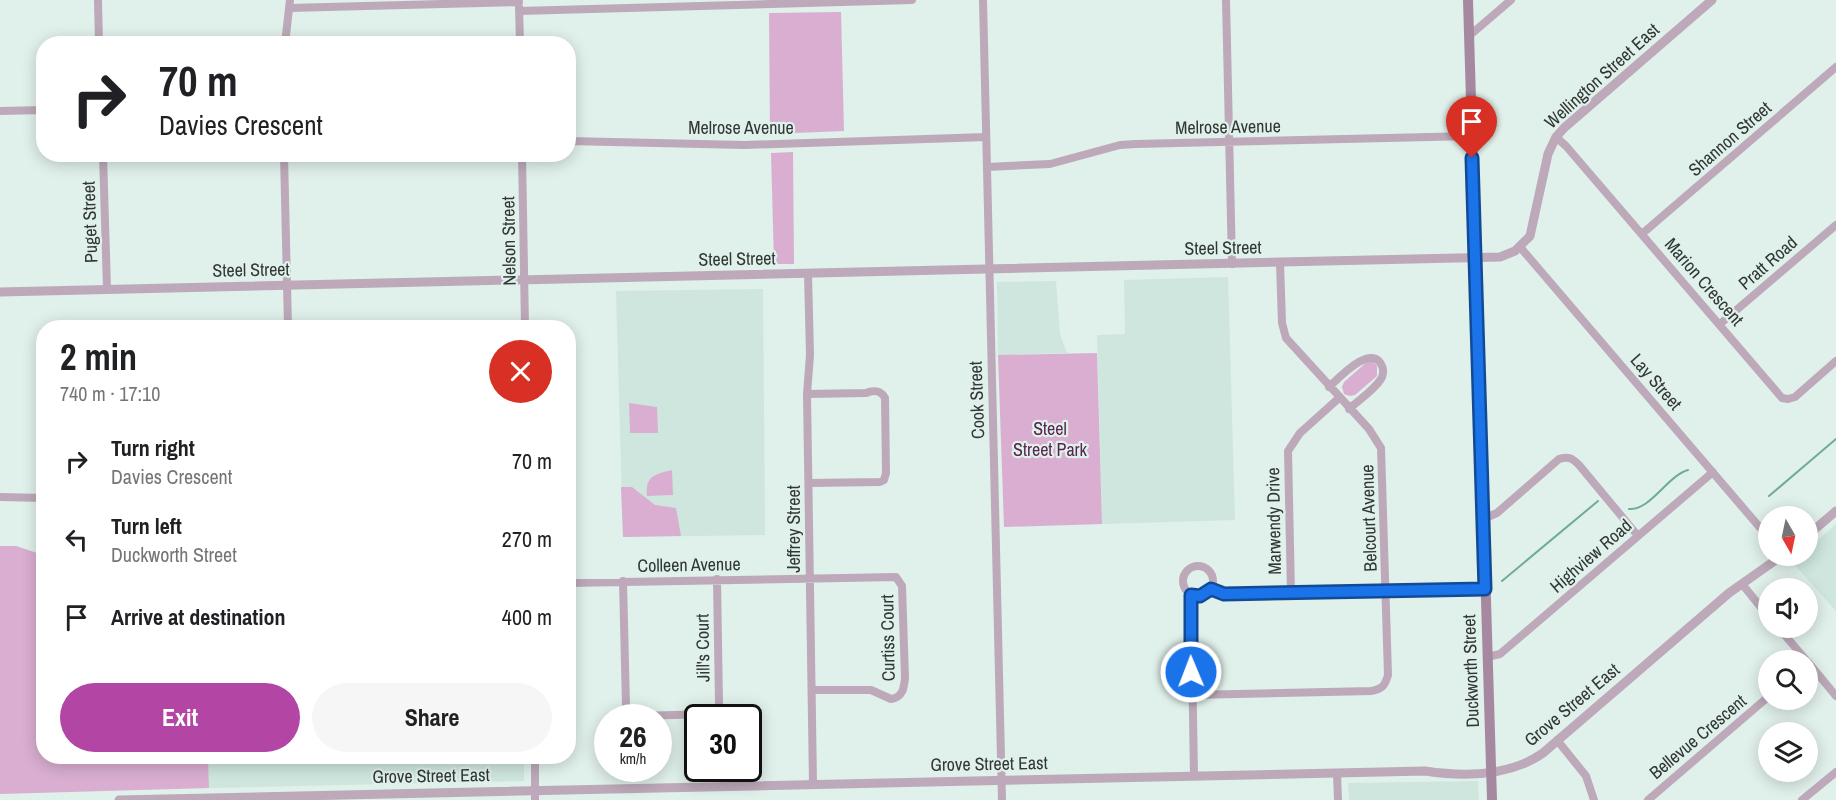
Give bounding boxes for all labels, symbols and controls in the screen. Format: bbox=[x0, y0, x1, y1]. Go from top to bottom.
street label: Wellington Street East bbox=[1539, 17, 1665, 134]
text: 70 m bbox=[159, 53, 238, 109]
icon: right bbox=[60, 60, 138, 138]
pin bbox=[1446, 96, 1497, 158]
street label: Shannon Street bbox=[1683, 96, 1777, 182]
icon: arrive bbox=[1455, 105, 1488, 138]
text: Davies Crescent bbox=[159, 107, 323, 143]
street label: Melrose Avenue bbox=[1175, 113, 1281, 140]
street label: Melrose Avenue bbox=[688, 115, 794, 140]
street label: Puget Street bbox=[76, 181, 103, 263]
street label: Nelson Street bbox=[495, 196, 522, 286]
street label: Pratt Road bbox=[1733, 230, 1802, 295]
street label: Marion Crescent bbox=[1659, 232, 1750, 331]
street label: Steel Street bbox=[1184, 234, 1262, 261]
street label: Steel Street bbox=[698, 245, 776, 272]
street label: Steel Street bbox=[212, 256, 290, 283]
text: 2 min bbox=[60, 333, 137, 381]
button: close bbox=[489, 340, 552, 403]
street label: Lay Street bbox=[1625, 348, 1688, 415]
street label: Cook Street bbox=[963, 361, 990, 439]
text: 740 m · 17:10 bbox=[60, 380, 160, 407]
park label: Steel Street Park bbox=[1013, 416, 1088, 462]
text: Turn right bbox=[111, 433, 195, 463]
icon: right bbox=[60, 445, 93, 478]
text: 70 m bbox=[512, 446, 552, 476]
text: Davies Crescent bbox=[111, 463, 232, 490]
street label: Belcourt Avenue bbox=[1354, 464, 1383, 572]
street label: Marwendy Drive bbox=[1260, 467, 1287, 575]
street label: Jeffrey Street bbox=[781, 485, 806, 573]
north arrow bbox=[1758, 506, 1818, 566]
map controls bbox=[1758, 506, 1818, 782]
text: Turn left bbox=[111, 511, 182, 541]
street label: Highview Road bbox=[1544, 513, 1637, 598]
icon: left bbox=[60, 523, 93, 556]
text: 270 m bbox=[502, 524, 552, 554]
text: Duckworth Street bbox=[111, 541, 237, 568]
street label: Colleen Avenue bbox=[637, 551, 741, 578]
button: sound bbox=[1758, 578, 1818, 638]
street label: Curtiss Court bbox=[874, 594, 901, 682]
icon: arrive bbox=[60, 601, 93, 634]
text: Arrive at destination bbox=[111, 602, 285, 632]
text: 400 m bbox=[502, 602, 552, 632]
street label: Jill's Court bbox=[689, 614, 716, 682]
street label: Duckworth Street bbox=[1456, 614, 1485, 728]
position arrow bbox=[1159, 640, 1223, 704]
button: search bbox=[1758, 650, 1818, 710]
street label: Grove Street East bbox=[1519, 657, 1625, 752]
button: Exit bbox=[60, 683, 300, 752]
button: Share bbox=[312, 683, 552, 752]
street label: Bellevue Crescent bbox=[1644, 689, 1752, 785]
speed limit sign: 30 bbox=[684, 704, 762, 782]
text: 26 bbox=[619, 716, 647, 756]
button: layers bbox=[1758, 722, 1818, 782]
text: km/h bbox=[620, 748, 646, 769]
street label: Grove Street East bbox=[930, 750, 1048, 777]
street label: Grove Street East bbox=[372, 762, 490, 789]

